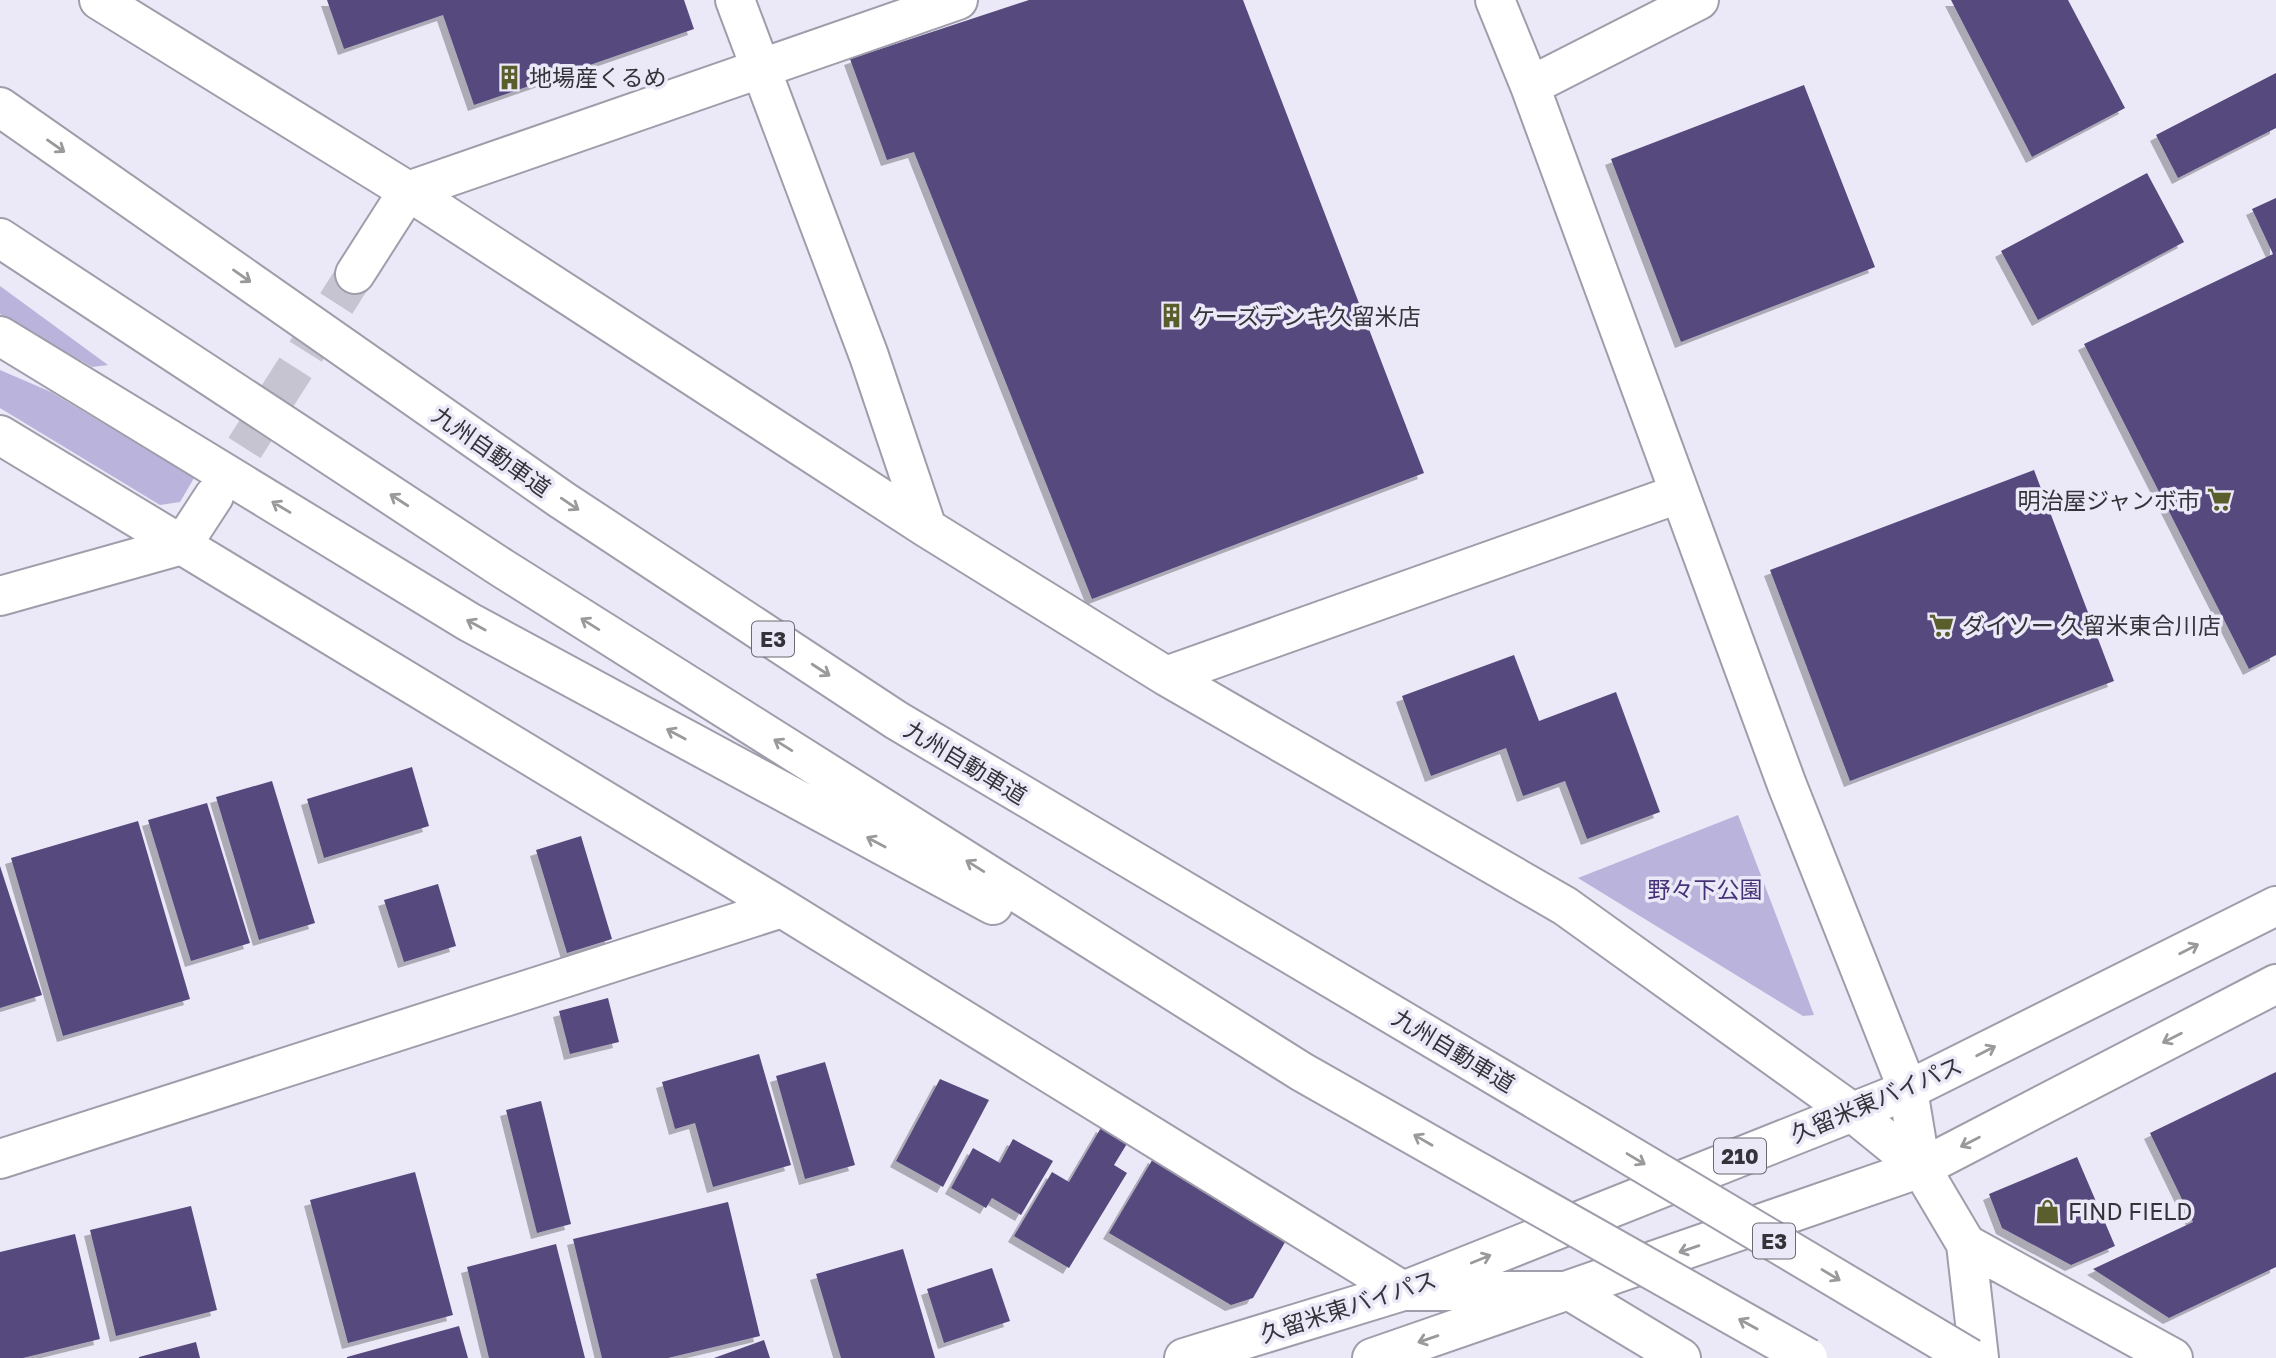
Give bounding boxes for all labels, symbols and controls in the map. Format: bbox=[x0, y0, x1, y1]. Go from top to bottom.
building icon: 地場産くるめ bbox=[495, 63, 523, 91]
place label: 地場産くるめ bbox=[529, 63, 667, 91]
one-way arrow bbox=[46, 139, 65, 153]
one-way arrow bbox=[232, 269, 251, 283]
building icon: ケーズデンキ久留米店 bbox=[1158, 302, 1186, 330]
place label: ケーズデンキ久留米店 bbox=[1192, 302, 1421, 330]
street label: 九州自動車道 bbox=[427, 400, 557, 502]
place label: 明治屋ジャンボ市 bbox=[2017, 486, 2200, 514]
supermarket icon: 明治屋ジャンボ市 bbox=[2206, 486, 2234, 514]
one-way arrow bbox=[390, 493, 409, 508]
one-way arrow bbox=[560, 497, 579, 512]
one-way arrow bbox=[272, 500, 292, 514]
supermarket icon: ダイソー 久留米東合川店 bbox=[1928, 611, 1956, 639]
place label: ダイソー 久留米東合川店 bbox=[1962, 611, 2221, 639]
one-way arrow bbox=[581, 616, 601, 630]
one-way arrow bbox=[466, 618, 487, 631]
road number: E3 bbox=[752, 622, 794, 656]
one-way arrow bbox=[811, 663, 830, 678]
street label: 九州自動車道 bbox=[900, 714, 1032, 810]
one-way arrow bbox=[666, 726, 687, 740]
one-way arrow bbox=[773, 737, 793, 751]
one-way arrow bbox=[866, 835, 887, 848]
one-way arrow bbox=[966, 859, 986, 873]
park label: 野々下公園 bbox=[1648, 875, 1763, 903]
one-way arrow bbox=[2178, 942, 2199, 956]
street label: 九州自動車道 bbox=[1388, 1002, 1520, 1098]
one-way arrow bbox=[2162, 1031, 2183, 1045]
one-way arrow bbox=[1975, 1044, 1996, 1058]
street label: 久留米東バイパス bbox=[1786, 1050, 1966, 1148]
one-way arrow bbox=[1413, 1133, 1433, 1147]
one-way arrow bbox=[1960, 1136, 1981, 1150]
road number: 210 bbox=[1714, 1138, 1766, 1174]
one-way arrow bbox=[1626, 1152, 1646, 1166]
shop icon: FIND FIELD bbox=[2034, 1197, 2062, 1225]
place label: FIND FIELD bbox=[2068, 1197, 2192, 1225]
road number: E3 bbox=[1753, 1224, 1795, 1258]
one-way arrow bbox=[1679, 1244, 1701, 1256]
one-way arrow bbox=[1470, 1252, 1492, 1265]
street label: 久留米東バイパス bbox=[1256, 1264, 1440, 1348]
one-way arrow bbox=[1821, 1269, 1841, 1283]
one-way arrow bbox=[1739, 1317, 1759, 1331]
one-way arrow bbox=[1417, 1334, 1439, 1346]

